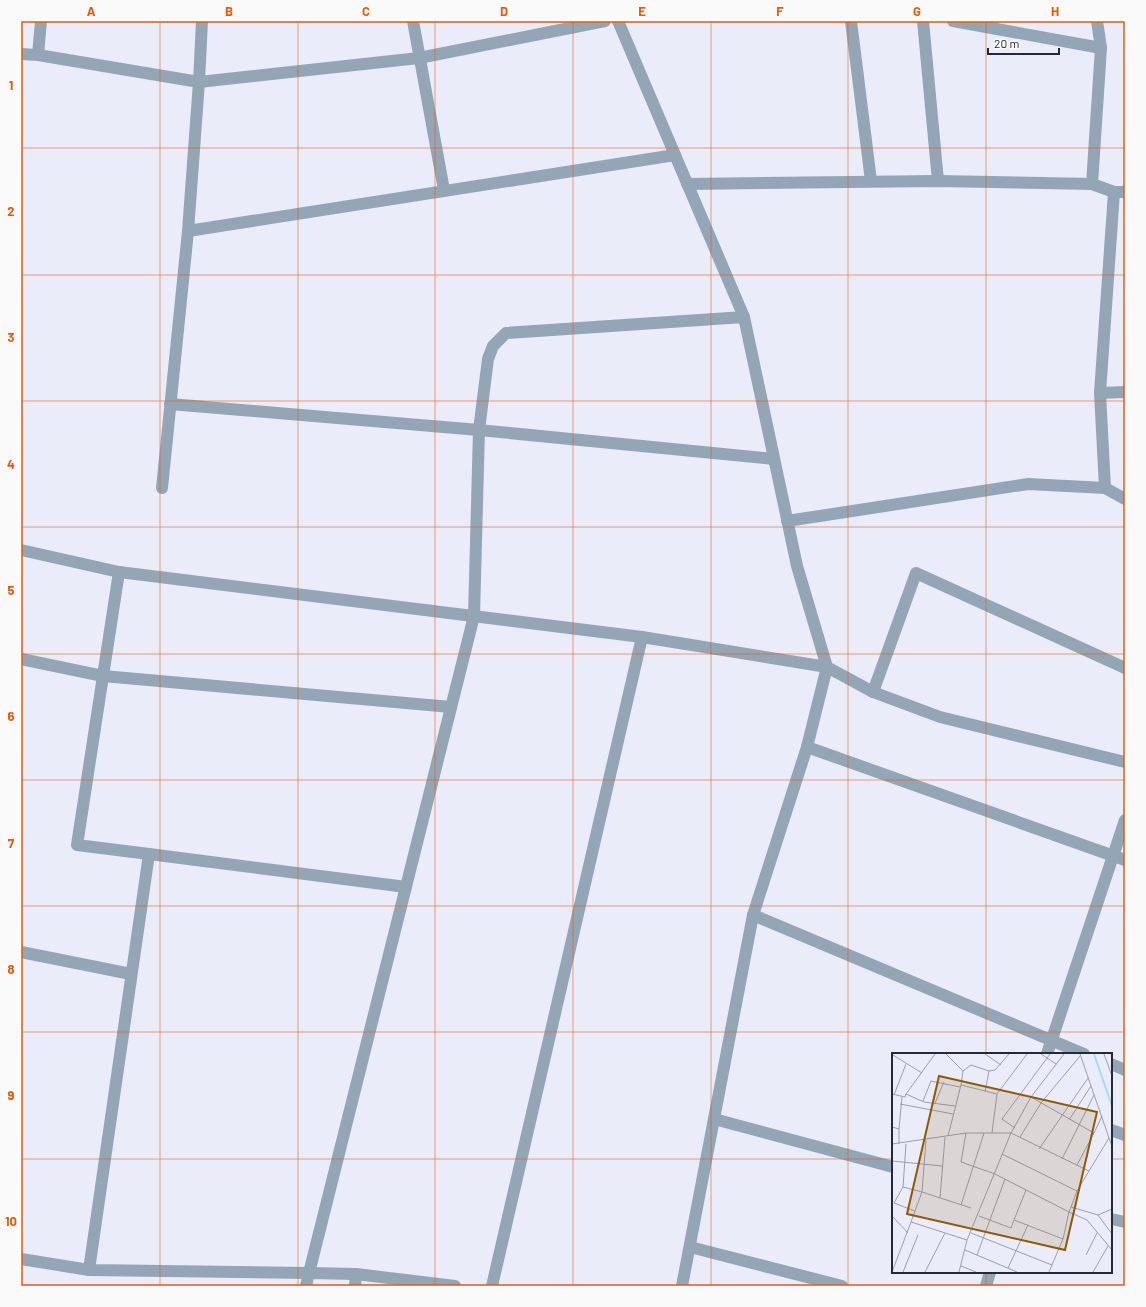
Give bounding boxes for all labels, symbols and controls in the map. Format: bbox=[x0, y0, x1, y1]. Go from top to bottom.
text: A bbox=[87, 3, 96, 19]
text: B bbox=[225, 3, 233, 19]
text: C bbox=[362, 3, 370, 19]
text: D bbox=[500, 3, 508, 19]
text: E bbox=[638, 3, 646, 19]
text: F bbox=[776, 3, 784, 19]
text: G bbox=[913, 3, 921, 19]
text: H bbox=[1051, 3, 1059, 19]
scale bar bbox=[988, 30, 1059, 56]
text: 20 m bbox=[994, 36, 1020, 50]
text: 1 bbox=[9, 77, 13, 93]
text: 2 bbox=[7, 203, 15, 219]
text: 3 bbox=[7, 329, 15, 345]
text: 4 bbox=[7, 456, 15, 472]
text: 5 bbox=[7, 582, 15, 598]
text: 6 bbox=[8, 708, 15, 724]
text: 7 bbox=[8, 835, 15, 851]
text: 8 bbox=[7, 961, 15, 977]
inset map bbox=[892, 1053, 1112, 1273]
text: 9 bbox=[8, 1087, 15, 1103]
text: 10 bbox=[5, 1213, 17, 1229]

